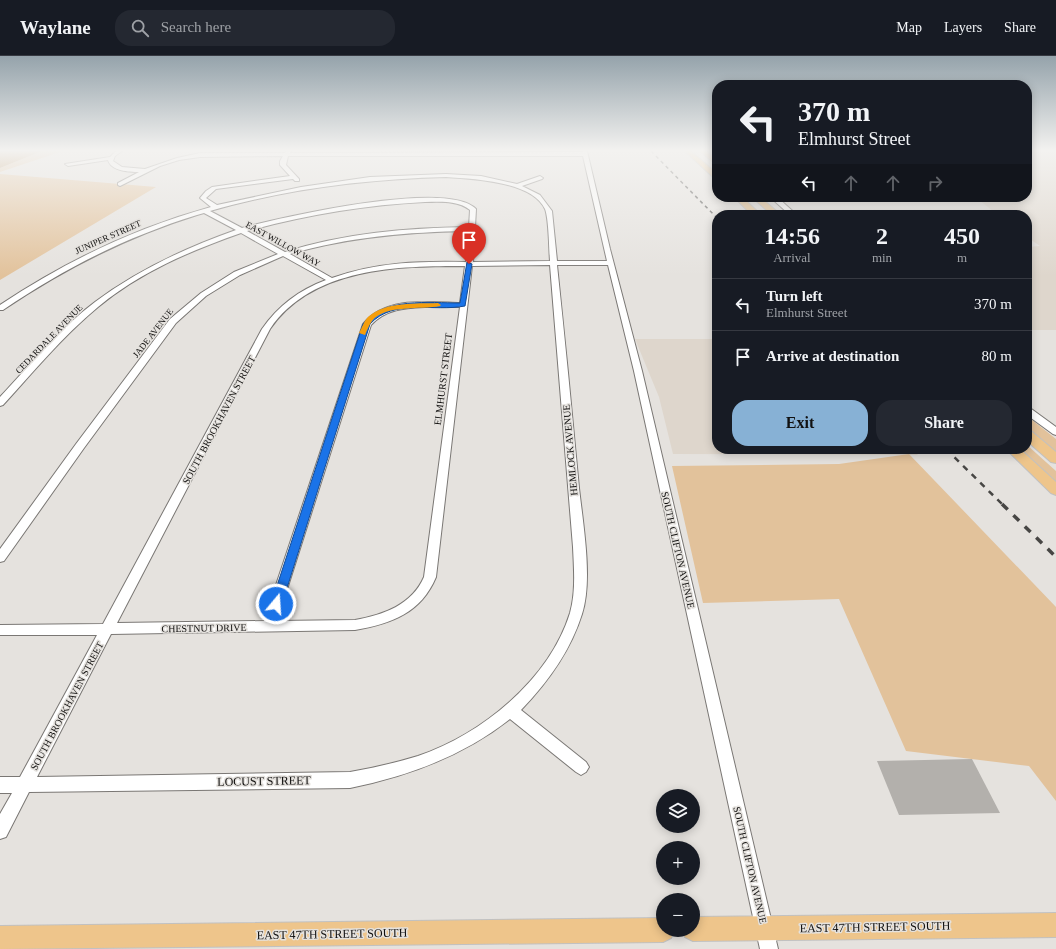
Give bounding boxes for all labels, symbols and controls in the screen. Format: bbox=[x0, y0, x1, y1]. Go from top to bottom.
search box bbox=[115, 10, 395, 46]
text: Waylane bbox=[20, 17, 91, 38]
icon: search bbox=[129, 17, 151, 39]
text: Search here bbox=[161, 19, 231, 35]
text: Map bbox=[896, 20, 922, 35]
text: Layers bbox=[944, 20, 982, 35]
text: Share bbox=[1004, 20, 1036, 35]
icon: left bbox=[732, 96, 784, 148]
text: 370 m bbox=[798, 96, 870, 127]
text: Elmhurst Street bbox=[798, 129, 910, 149]
icon: left bbox=[798, 172, 820, 194]
icon: ahead bbox=[840, 172, 862, 194]
icon: ahead bbox=[882, 172, 904, 194]
icon: right bbox=[924, 172, 946, 194]
street label: JUNIPER STREET bbox=[73, 218, 143, 256]
street label: EAST WILLOW WAY bbox=[244, 219, 322, 269]
pin bbox=[452, 223, 486, 264]
text: 14:56 bbox=[764, 223, 820, 249]
text: 2 bbox=[876, 223, 888, 249]
text: 450 bbox=[944, 223, 980, 249]
icon: arrive bbox=[458, 229, 480, 251]
text: Arrival bbox=[773, 250, 811, 265]
text: min bbox=[872, 250, 892, 265]
text: m bbox=[957, 250, 967, 265]
text: Turn left bbox=[766, 288, 823, 304]
icon: left bbox=[732, 294, 754, 316]
text: 370 m bbox=[974, 296, 1012, 312]
street label: CEDARDALE AVENUE bbox=[13, 302, 85, 376]
text: Elmhurst Street bbox=[766, 305, 847, 320]
street label: JADE AVENUE bbox=[131, 306, 176, 360]
street label: ELMHURST STREET bbox=[432, 332, 454, 426]
icon: arrive bbox=[732, 346, 754, 368]
text: Arrive at destination bbox=[766, 348, 899, 364]
text: 80 m bbox=[982, 348, 1012, 364]
street label: SOUTH BROOKHAVEN STREET bbox=[180, 354, 258, 486]
button: Exit bbox=[732, 400, 868, 446]
button: Share bbox=[876, 400, 1012, 446]
street label: HEMLOCK AVENUE bbox=[561, 404, 579, 496]
street label: SOUTH CLIFTON AVENUE bbox=[659, 490, 697, 610]
position arrow bbox=[255, 583, 297, 625]
street label: CHESTNUT DRIVE bbox=[161, 622, 247, 634]
street label: SOUTH BROOKHAVEN STREET bbox=[28, 640, 106, 772]
street label: LOCUST STREET bbox=[217, 773, 312, 789]
map controls bbox=[656, 789, 700, 937]
button: layers bbox=[656, 789, 700, 833]
street label: SOUTH CLIFTON AVENUE bbox=[731, 805, 769, 925]
button: + bbox=[656, 841, 700, 885]
button: − bbox=[656, 893, 700, 937]
street label: EAST 47TH STREET SOUTH bbox=[800, 919, 951, 935]
street label: EAST 47TH STREET SOUTH bbox=[257, 926, 408, 942]

